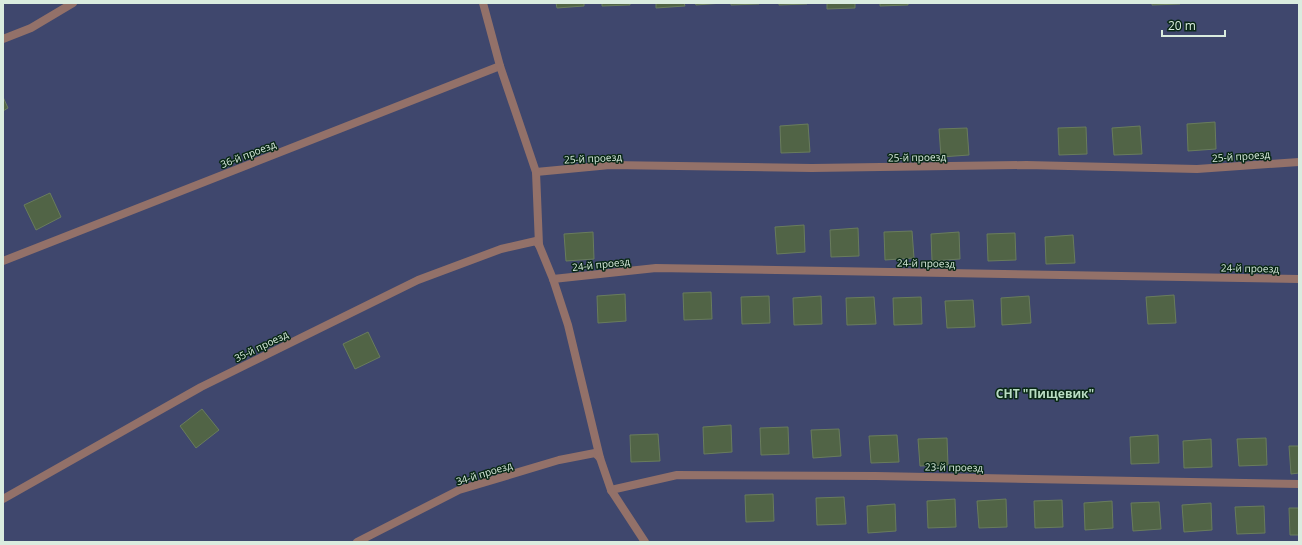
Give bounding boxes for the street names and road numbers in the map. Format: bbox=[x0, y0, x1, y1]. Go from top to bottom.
street label: 36-й проезд bbox=[218, 137, 278, 171]
street label: 25-й проезд bbox=[1212, 147, 1271, 165]
street label: 25-й проезд bbox=[564, 149, 623, 167]
street label: 25-й проезд bbox=[888, 149, 946, 165]
street label: 24-й проезд bbox=[571, 254, 631, 274]
street label: 24-й проезд bbox=[897, 255, 955, 271]
street label: 24-й проезд bbox=[1221, 260, 1279, 276]
street label: 35-й проезд bbox=[232, 327, 290, 365]
street label: 34-й проезд bbox=[454, 458, 514, 488]
street label: 23-й проезд bbox=[925, 459, 983, 475]

